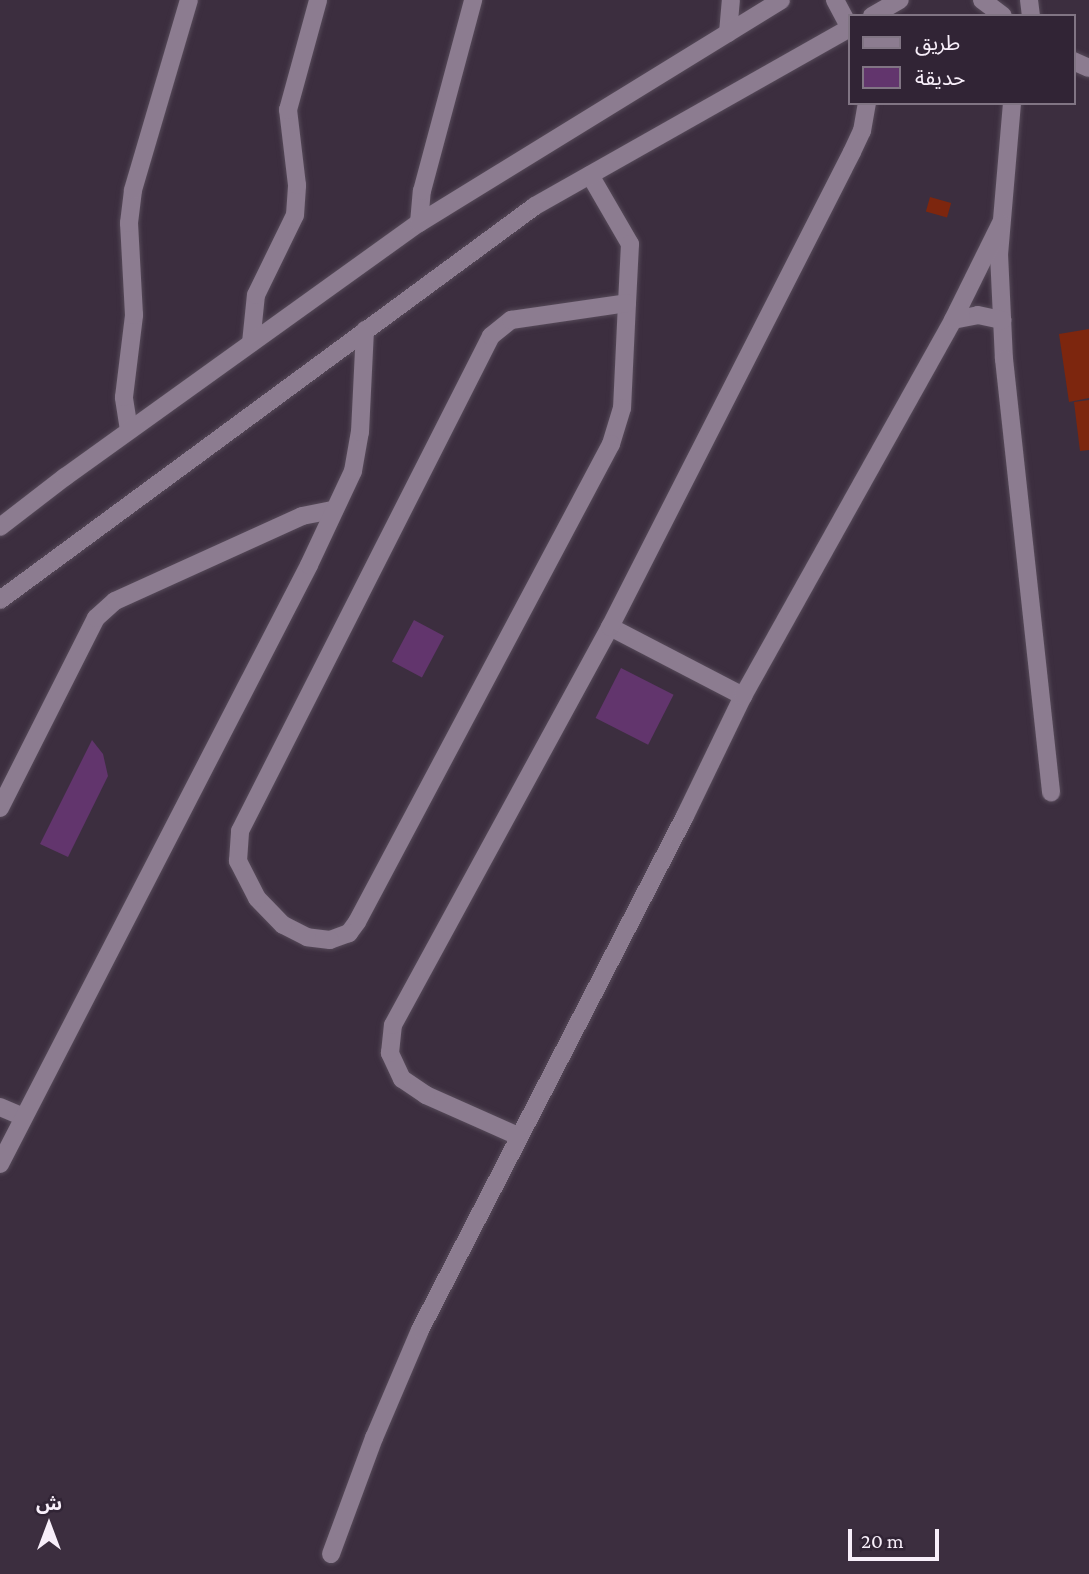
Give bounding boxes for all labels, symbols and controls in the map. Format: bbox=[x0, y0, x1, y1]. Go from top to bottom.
legend bbox=[848, 14, 1075, 105]
text: طريق bbox=[915, 31, 960, 55]
text: حديقة bbox=[915, 66, 965, 90]
north arrow bbox=[14, 1490, 84, 1560]
text: ش bbox=[36, 1493, 62, 1514]
scale bar bbox=[851, 1514, 942, 1558]
text: 20 m bbox=[861, 1529, 904, 1553]

